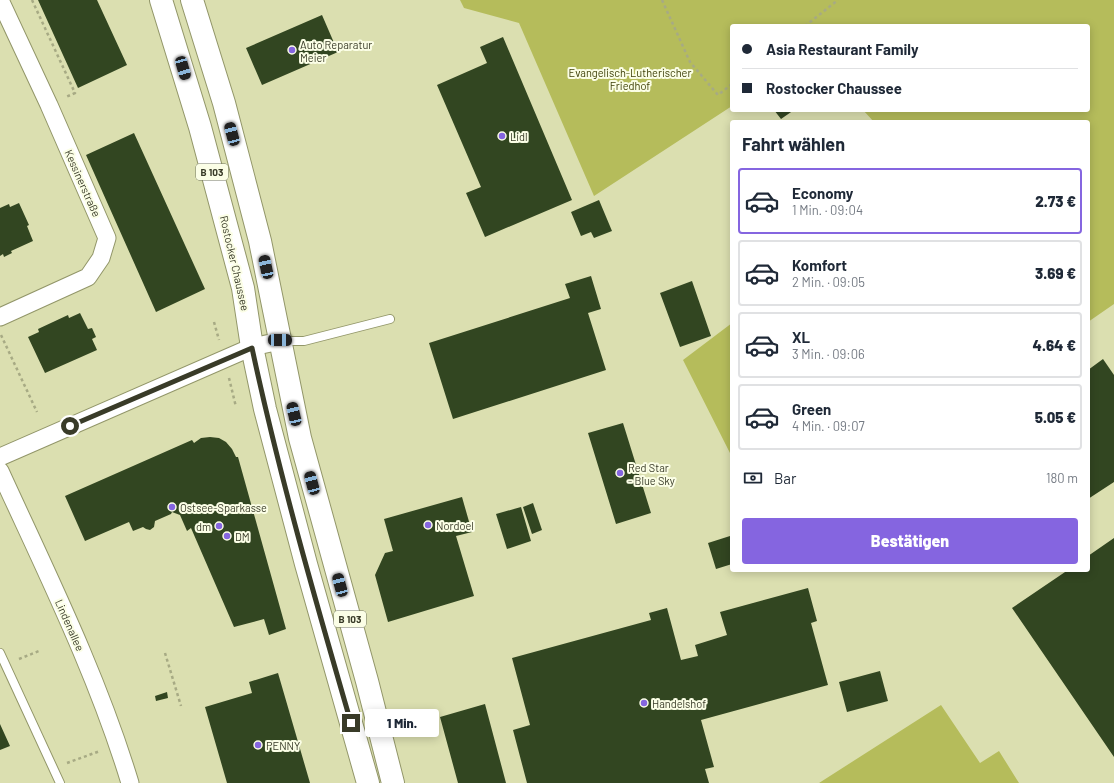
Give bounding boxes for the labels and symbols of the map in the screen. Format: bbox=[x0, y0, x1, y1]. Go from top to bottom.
place label: Auto Reparatur Meier bbox=[300, 38, 372, 64]
marker: Auto Reparatur Meier bbox=[287, 45, 297, 55]
car bbox=[174, 55, 192, 81]
park label: Evangelisch-Lutherischer Friedhof bbox=[569, 66, 692, 92]
car bbox=[223, 121, 241, 147]
place label: Lidl bbox=[510, 130, 528, 143]
marker: Lidl bbox=[497, 131, 507, 141]
street label: Kessinerstraße bbox=[62, 147, 104, 219]
road number: B 103 bbox=[196, 164, 228, 180]
street label: Rostocker Chaussee bbox=[218, 214, 252, 312]
car bbox=[258, 254, 274, 280]
car bbox=[268, 334, 292, 346]
car bbox=[285, 401, 303, 427]
route start bbox=[61, 417, 79, 435]
place label: Red Star - Blue Sky bbox=[628, 461, 675, 487]
marker: Red Star - Blue Sky bbox=[615, 468, 625, 478]
car bbox=[303, 470, 321, 496]
place label: Ostsee-Sparkasse bbox=[180, 501, 267, 514]
marker: Ostsee-Sparkasse bbox=[167, 502, 177, 512]
place label: Nordoel bbox=[436, 519, 474, 532]
place label: dm bbox=[196, 520, 211, 533]
marker: Nordoel bbox=[423, 520, 433, 530]
marker: dm bbox=[214, 521, 224, 531]
place label: DM bbox=[235, 530, 250, 543]
marker: DM bbox=[222, 531, 232, 541]
car bbox=[331, 572, 349, 598]
street label: Lindenallee bbox=[53, 597, 87, 653]
road number: B 103 bbox=[334, 611, 366, 627]
place label: Handelshof bbox=[652, 697, 706, 710]
marker: Handelshof bbox=[639, 698, 649, 708]
callout: 1 Min. bbox=[365, 709, 439, 737]
route end bbox=[342, 714, 360, 732]
place label: PENNY bbox=[266, 739, 300, 752]
marker: PENNY bbox=[253, 740, 263, 750]

